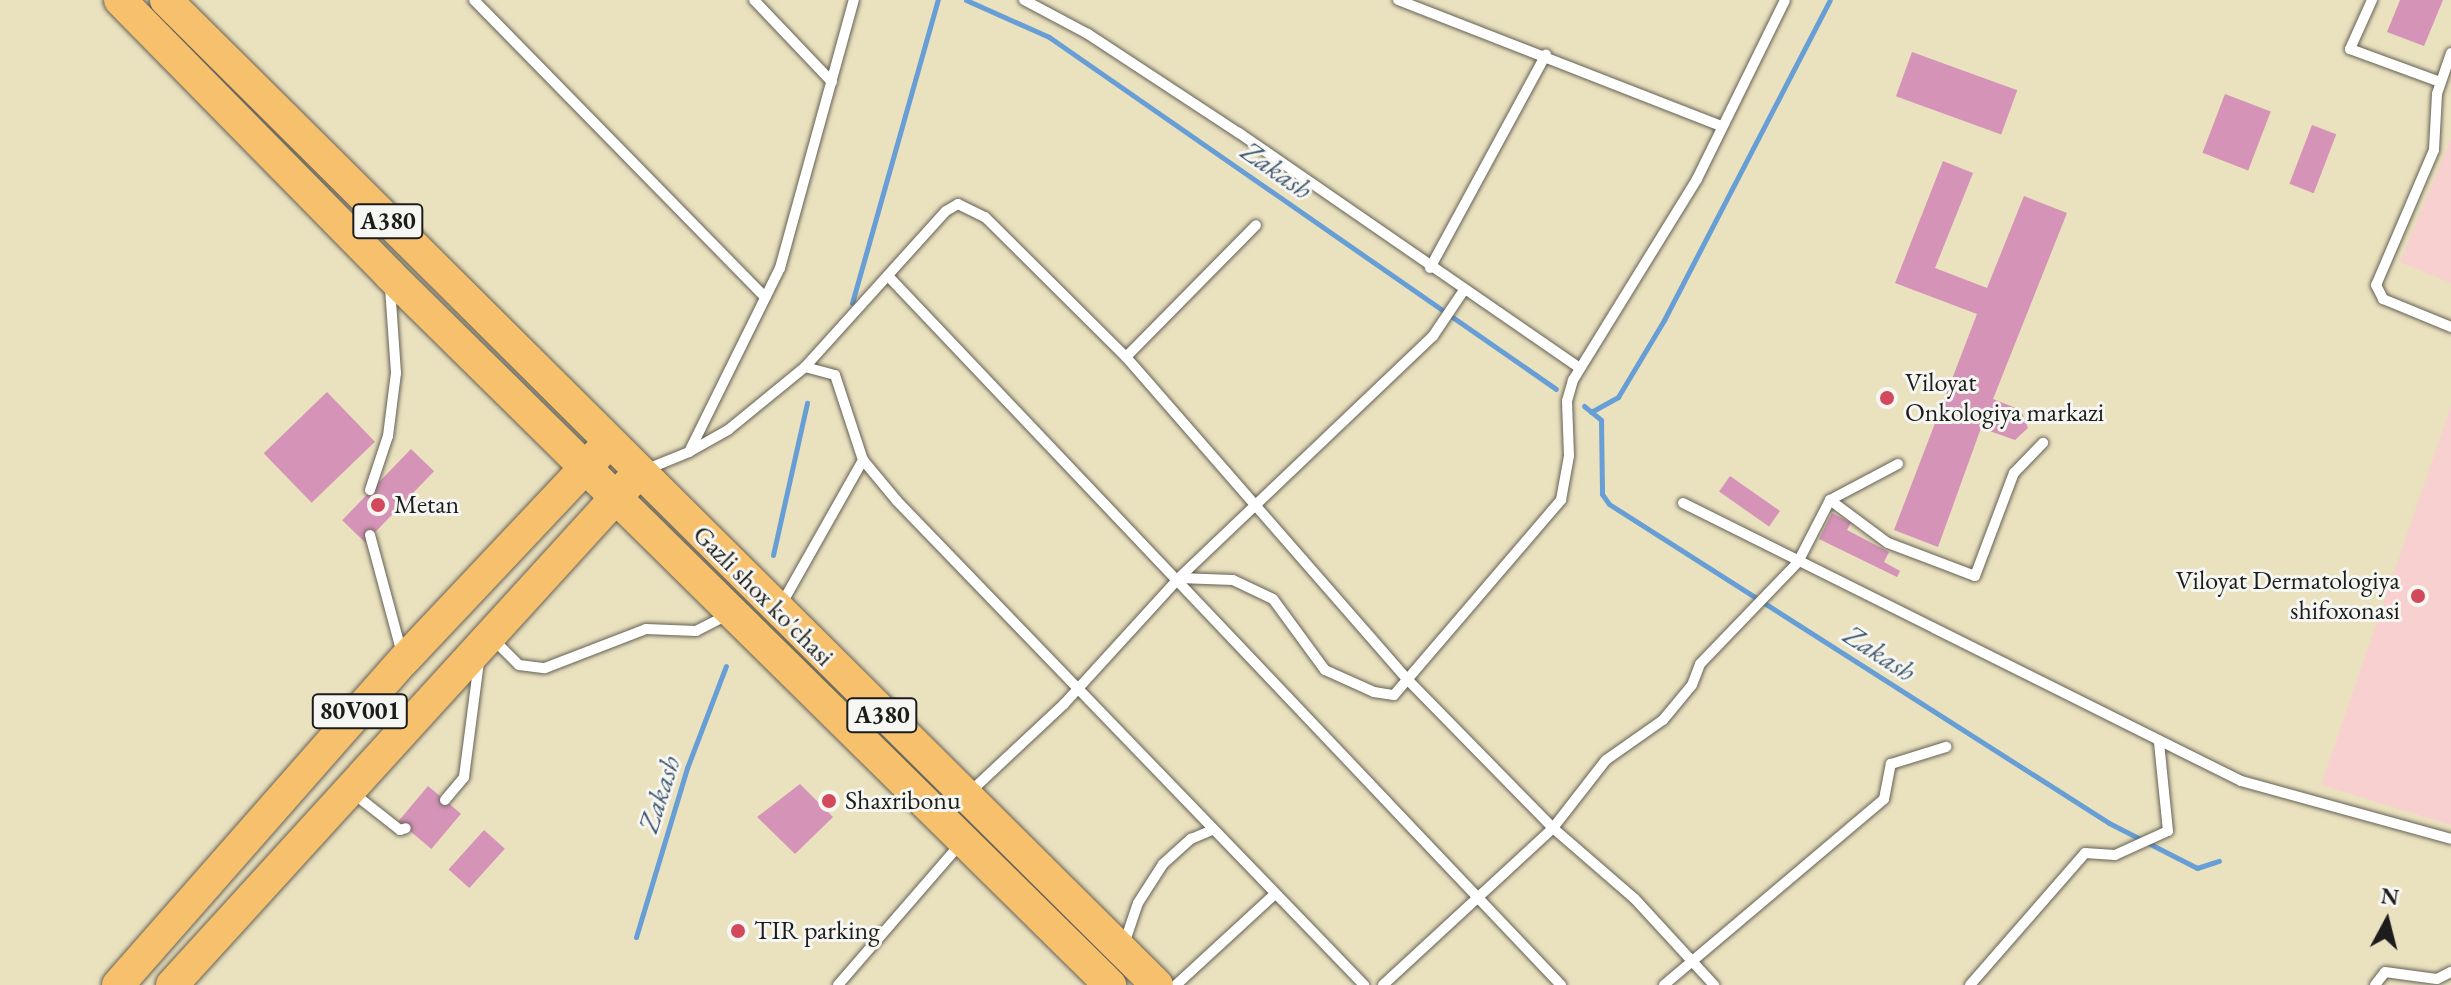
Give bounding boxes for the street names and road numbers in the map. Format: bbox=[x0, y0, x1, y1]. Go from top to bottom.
road number: A380 bbox=[352, 201, 424, 241]
street label: Gazli shox ko'chasi bbox=[686, 519, 840, 673]
road number: 80V001 bbox=[310, 691, 410, 731]
road number: A380 bbox=[846, 695, 918, 735]

